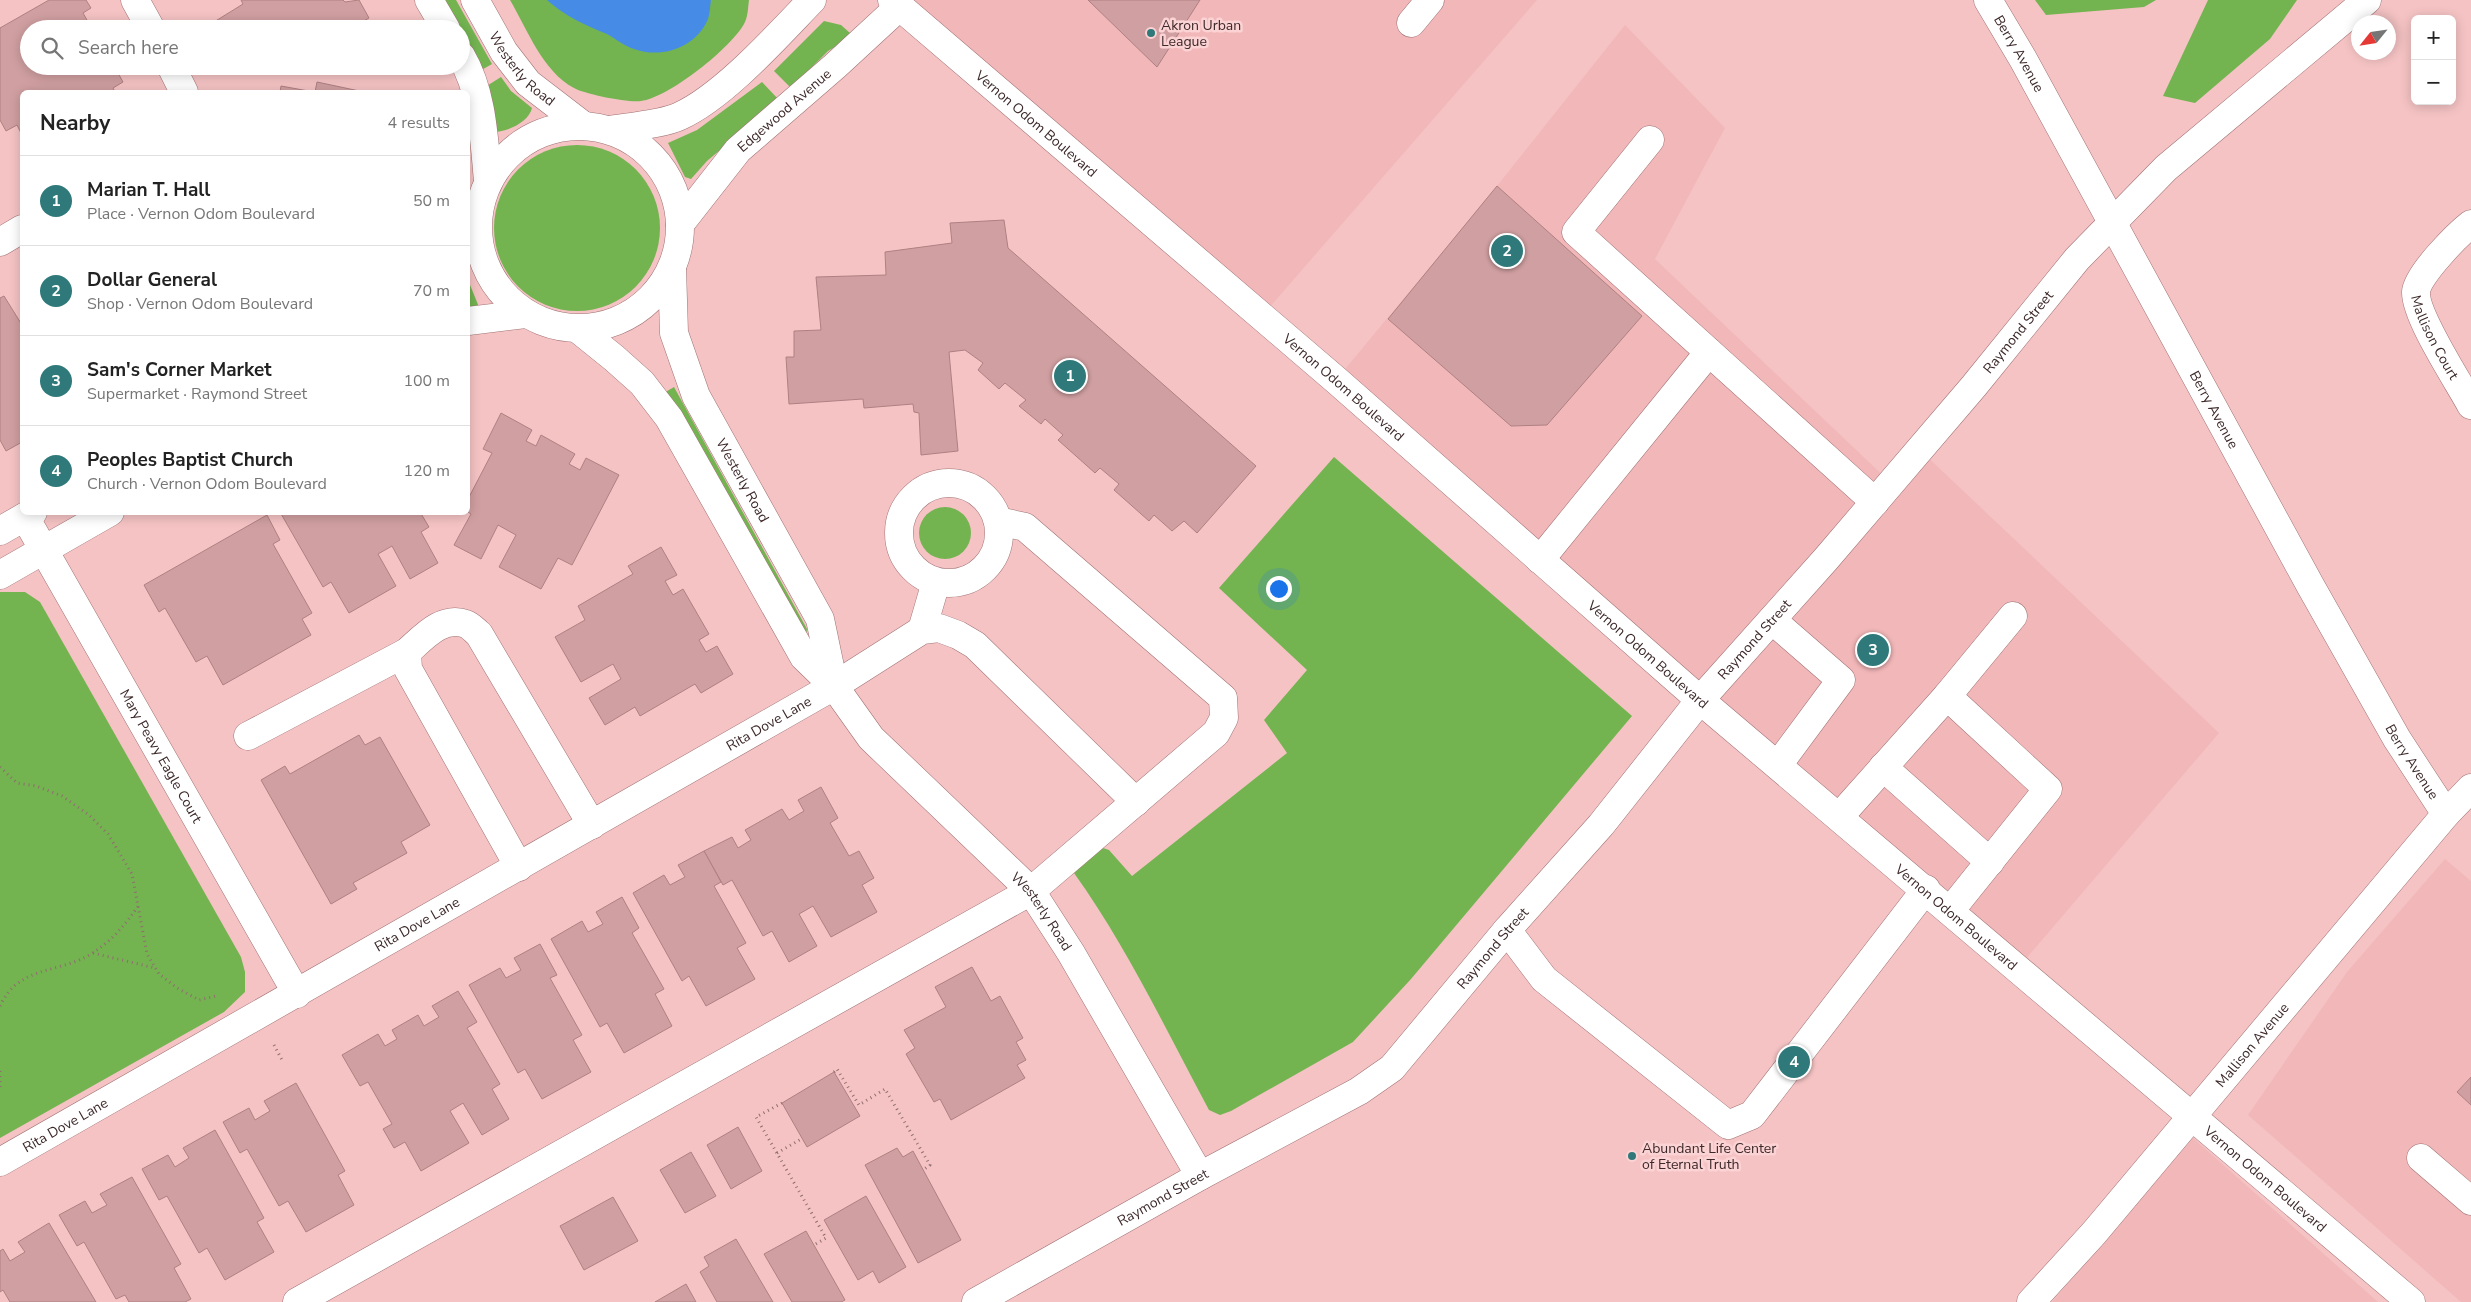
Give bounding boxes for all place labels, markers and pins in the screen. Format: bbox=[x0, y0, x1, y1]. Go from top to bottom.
place label: Akron Urban League bbox=[1161, 16, 1241, 51]
marker: Akron Urban League bbox=[1145, 27, 1157, 39]
pin: 2 bbox=[1491, 232, 1523, 270]
pin: 1 bbox=[1054, 357, 1086, 395]
pin: 3 bbox=[1857, 631, 1889, 669]
pin: 4 bbox=[1778, 1043, 1810, 1081]
place label: Abundant Life Center of Eternal Truth bbox=[1642, 1139, 1776, 1174]
marker: Abundant Life Center of Eternal Truth bbox=[1626, 1150, 1638, 1162]

